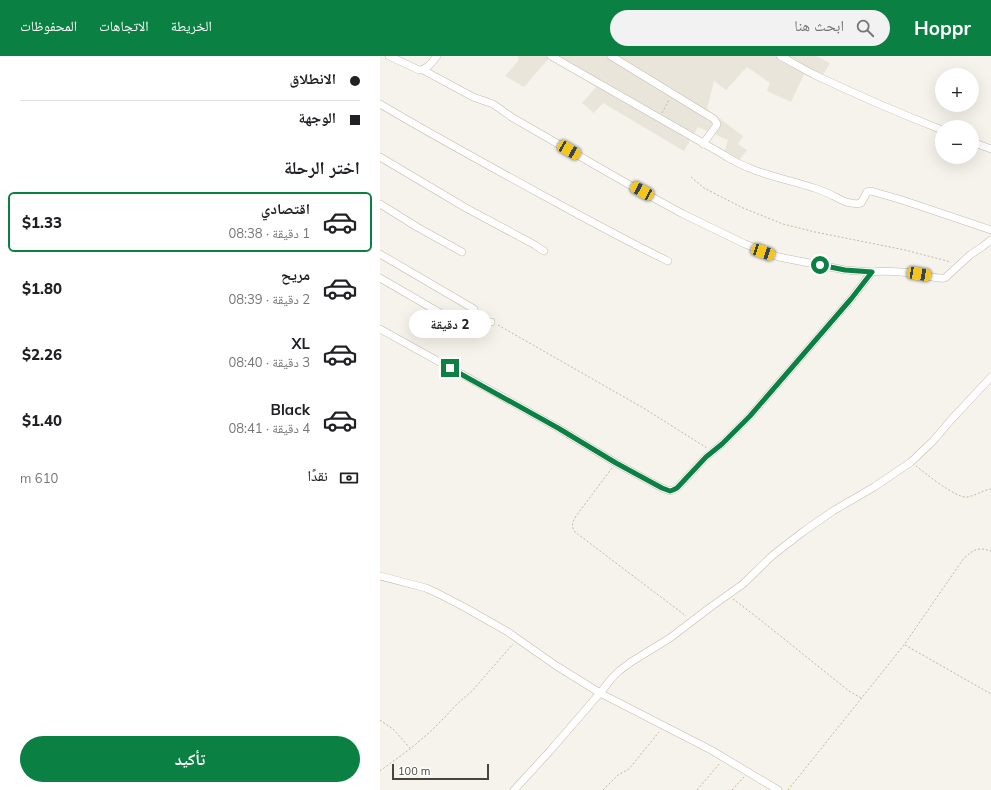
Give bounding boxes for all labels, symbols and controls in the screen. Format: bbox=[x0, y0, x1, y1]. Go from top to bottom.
search box bbox=[610, 10, 890, 46]
text: ابحث هنا bbox=[794, 16, 844, 35]
text: Hoppr bbox=[914, 16, 971, 40]
text: المحفوظات bbox=[20, 17, 77, 35]
text: الاتجاهات bbox=[99, 17, 149, 35]
text: الخريطة bbox=[171, 17, 212, 35]
icon: search bbox=[854, 17, 876, 39]
map controls bbox=[935, 68, 979, 164]
button: + bbox=[935, 68, 979, 112]
text: الانطلاق bbox=[290, 69, 336, 88]
text: الوجهة bbox=[298, 108, 336, 127]
button: − bbox=[935, 120, 979, 164]
car bbox=[556, 139, 582, 161]
text: اختر الرحلة bbox=[284, 156, 360, 179]
car bbox=[629, 180, 655, 202]
text: اقتصادي bbox=[261, 199, 310, 218]
icon: car bbox=[322, 204, 358, 240]
text: $1.33 bbox=[22, 213, 62, 232]
text: 1 دقيقة · 08:38 bbox=[228, 225, 310, 241]
car bbox=[750, 242, 776, 262]
route start bbox=[811, 256, 829, 274]
text: مريح bbox=[281, 265, 310, 284]
car bbox=[906, 266, 932, 282]
icon: car bbox=[322, 270, 358, 306]
text: $1.80 bbox=[22, 279, 62, 298]
text: 2 دقيقة · 08:39 bbox=[228, 291, 310, 307]
callout: 2 دقيقة bbox=[409, 310, 491, 338]
text: 2 دقيقة bbox=[431, 316, 469, 332]
text: XL bbox=[292, 334, 310, 353]
icon: car bbox=[322, 336, 358, 372]
text: $2.26 bbox=[22, 345, 62, 364]
text: 3 دقيقة · 08:40 bbox=[228, 354, 310, 370]
route end bbox=[441, 359, 459, 377]
text: Black bbox=[271, 400, 310, 419]
icon: car bbox=[322, 402, 358, 438]
text: $1.40 bbox=[22, 411, 62, 430]
text: 4 دقيقة · 08:41 bbox=[228, 420, 310, 436]
text: نقدًا bbox=[307, 466, 328, 485]
icon: cash bbox=[338, 467, 360, 489]
text: 610 m bbox=[20, 470, 58, 486]
button: تأكيد bbox=[20, 736, 360, 782]
scale bar bbox=[392, 762, 489, 781]
text: 100 m bbox=[398, 764, 430, 778]

